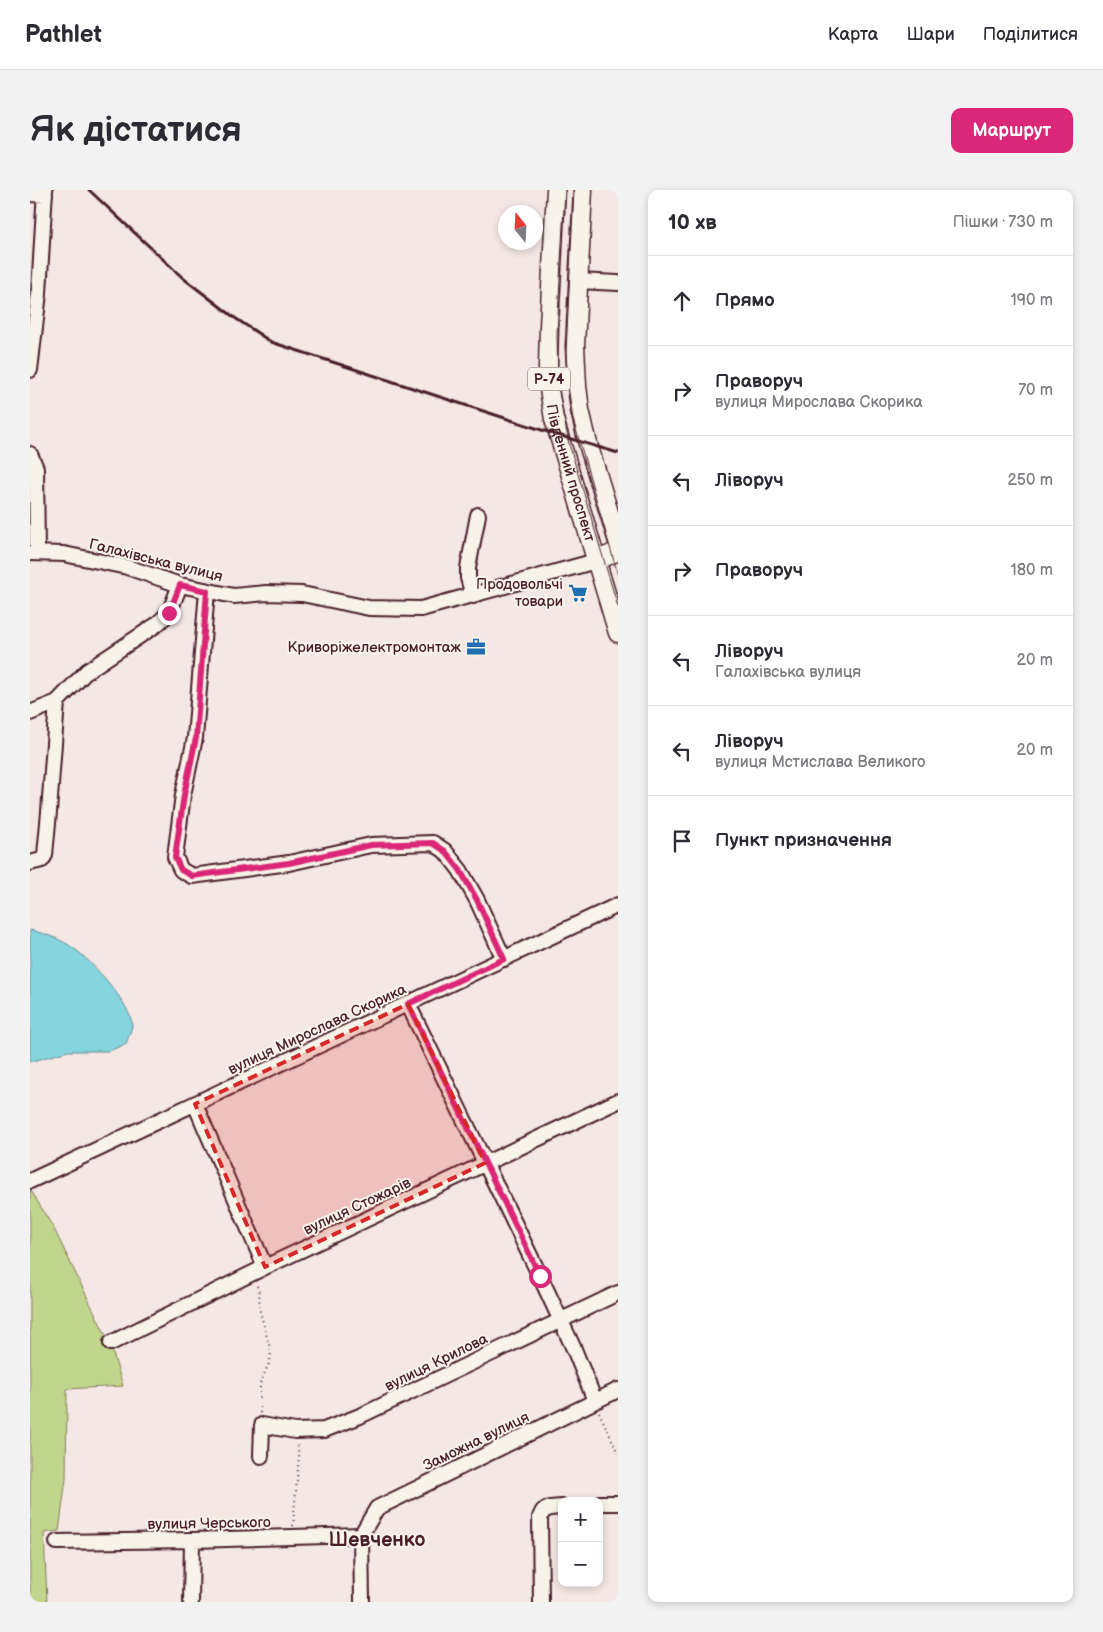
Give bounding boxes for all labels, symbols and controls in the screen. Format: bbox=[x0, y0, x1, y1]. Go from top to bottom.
text: Pathlet bbox=[25, 20, 102, 49]
text: Карта bbox=[828, 24, 878, 45]
text: Шари bbox=[906, 24, 955, 45]
text: Поділитися bbox=[983, 24, 1078, 45]
button: Маршрут bbox=[951, 108, 1073, 153]
text: Як дістатися bbox=[30, 109, 242, 152]
north arrow bbox=[498, 205, 543, 250]
text: 10 хв bbox=[668, 210, 717, 235]
text: Пішки · 730 m bbox=[953, 213, 1053, 232]
icon: ahead bbox=[668, 287, 696, 315]
text: Прямо bbox=[715, 289, 775, 312]
text: 190 m bbox=[1011, 291, 1053, 310]
road number: Р-74 bbox=[528, 368, 570, 390]
text: Праворуч bbox=[715, 370, 803, 393]
icon: right bbox=[668, 377, 696, 405]
text: 70 m bbox=[1018, 381, 1053, 400]
text: вулиця Мирослава Скорика bbox=[715, 393, 923, 412]
street label: Південний проспект bbox=[542, 403, 599, 544]
icon: left bbox=[668, 467, 696, 495]
text: Ліворуч bbox=[715, 469, 784, 492]
text: 250 m bbox=[1007, 471, 1053, 490]
street label: Галахівська вулиця bbox=[87, 535, 225, 586]
icon: right bbox=[668, 557, 696, 585]
text: Праворуч bbox=[715, 559, 803, 582]
text: 180 m bbox=[1011, 561, 1053, 580]
place label: Продовольчі товари bbox=[476, 575, 563, 611]
supermarket icon: Продовольчі товари bbox=[567, 582, 589, 604]
route end bbox=[158, 602, 181, 625]
office icon: Криворіжелектромонтаж bbox=[465, 636, 487, 658]
place label: Криворіжелектромонтаж bbox=[288, 638, 462, 657]
text: Ліворуч bbox=[715, 640, 784, 663]
icon: left bbox=[668, 647, 696, 675]
text: 20 m bbox=[1017, 651, 1053, 670]
text: Галахівська вулиця bbox=[715, 663, 861, 682]
text: Ліворуч bbox=[715, 730, 784, 753]
icon: left bbox=[668, 737, 696, 765]
text: 20 m bbox=[1017, 741, 1053, 760]
text: вулиця Мстислава Великого bbox=[715, 753, 925, 772]
icon: arrive bbox=[668, 827, 696, 855]
text: Пункт призначення bbox=[715, 829, 892, 852]
street label: вулиця Мирослава Скорика bbox=[225, 980, 410, 1079]
street label: вулиця Стожарів bbox=[300, 1173, 414, 1240]
route start bbox=[529, 1265, 552, 1288]
street label: вулиця Крилова bbox=[382, 1329, 491, 1396]
street label: Заможна вулиця bbox=[420, 1408, 532, 1475]
map controls bbox=[558, 1497, 603, 1587]
button: + bbox=[558, 1497, 603, 1542]
street label: вулиця Черського bbox=[147, 1513, 271, 1534]
district label: Шевченко bbox=[329, 1528, 425, 1552]
button: − bbox=[558, 1542, 603, 1587]

